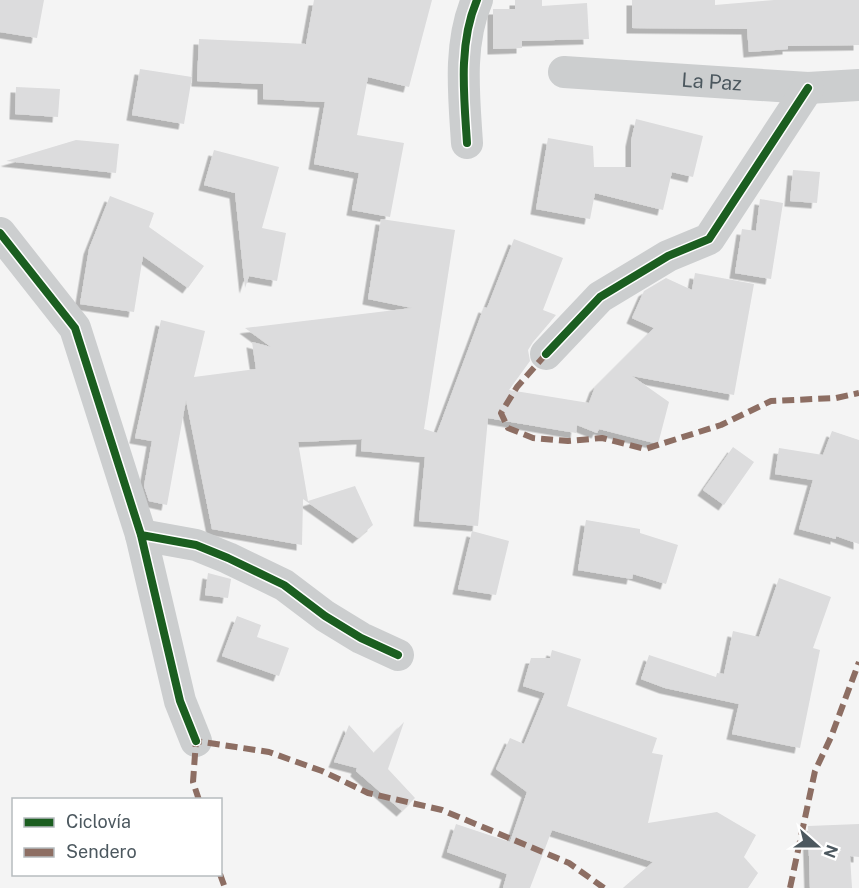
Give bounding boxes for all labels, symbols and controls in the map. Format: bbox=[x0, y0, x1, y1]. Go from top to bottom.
street label: La Paz bbox=[681, 68, 743, 96]
legend bbox=[12, 798, 222, 876]
text: Ciclovía bbox=[66, 811, 131, 832]
north arrow bbox=[787, 816, 847, 876]
text: Sendero bbox=[66, 841, 137, 862]
text: N bbox=[819, 842, 842, 860]

